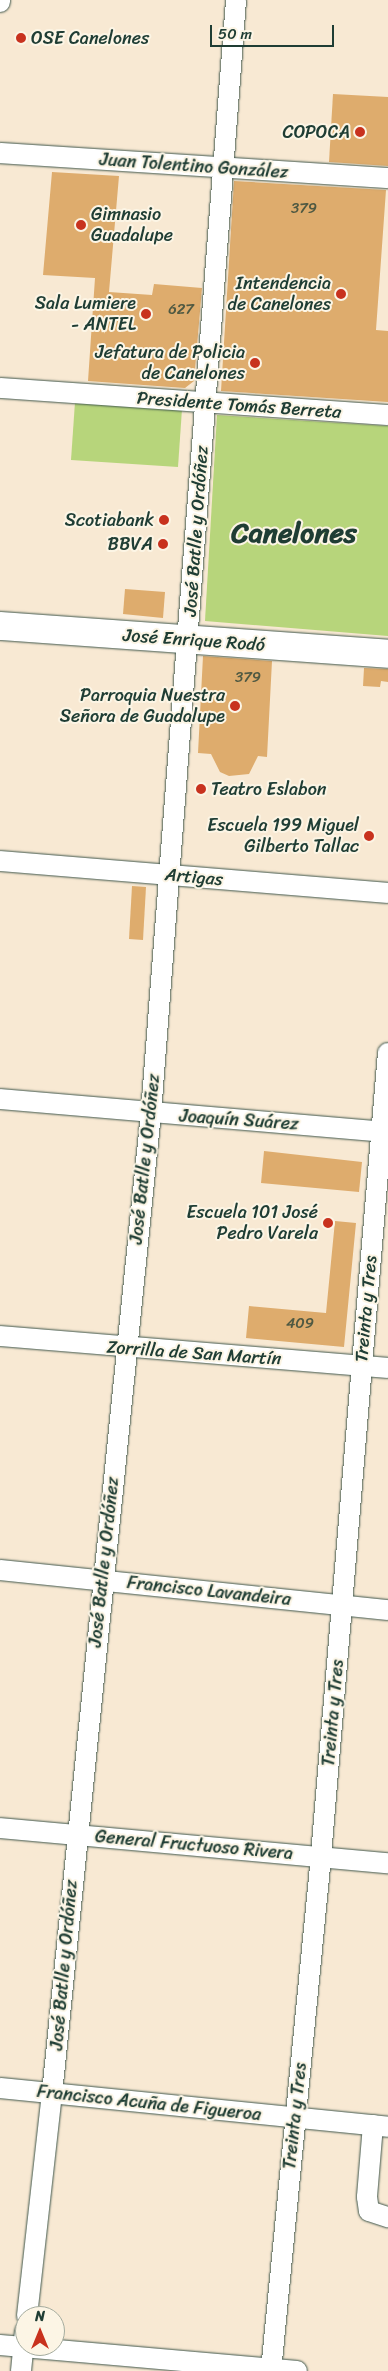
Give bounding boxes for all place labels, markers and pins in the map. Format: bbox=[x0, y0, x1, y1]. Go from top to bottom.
place label: OSE Canelones bbox=[31, 27, 149, 49]
marker: OSE Canelones bbox=[15, 32, 27, 44]
place label: COPOCA bbox=[282, 121, 350, 143]
marker: COPOCA bbox=[354, 126, 366, 138]
place label: Gimnasio Guadalupe bbox=[91, 204, 173, 246]
marker: Gimnasio Guadalupe bbox=[75, 219, 87, 231]
place label: Intendencia de Canelones bbox=[227, 273, 331, 316]
marker: Intendencia de Canelones bbox=[335, 288, 347, 300]
place label: Sala Lumiere - ANTEL bbox=[35, 293, 136, 336]
marker: Sala Lumiere - ANTEL bbox=[140, 308, 152, 320]
place label: Jefatura de Policia de Canelones bbox=[95, 342, 245, 384]
marker: Jefatura de Policia de Canelones bbox=[249, 357, 261, 369]
place label: Scotiabank bbox=[65, 509, 154, 531]
marker: Scotiabank bbox=[158, 514, 170, 526]
place label: BBVA bbox=[108, 533, 153, 555]
marker: BBVA bbox=[157, 538, 169, 550]
place label: Parroquia Nuestra Señora de Guadalupe bbox=[59, 685, 225, 728]
marker: Parroquia Nuestra Señora de Guadalupe bbox=[229, 700, 241, 712]
place label: Teatro Eslabon bbox=[211, 778, 327, 800]
marker: Teatro Eslabon bbox=[195, 783, 207, 795]
place label: Escuela 199 Miguel Gilberto Tallac bbox=[207, 815, 359, 858]
marker: Escuela 199 Miguel Gilberto Tallac bbox=[363, 830, 375, 842]
place label: Escuela 101 José Pedro Varela bbox=[186, 1202, 318, 1244]
marker: Escuela 101 José Pedro Varela bbox=[322, 1217, 334, 1229]

